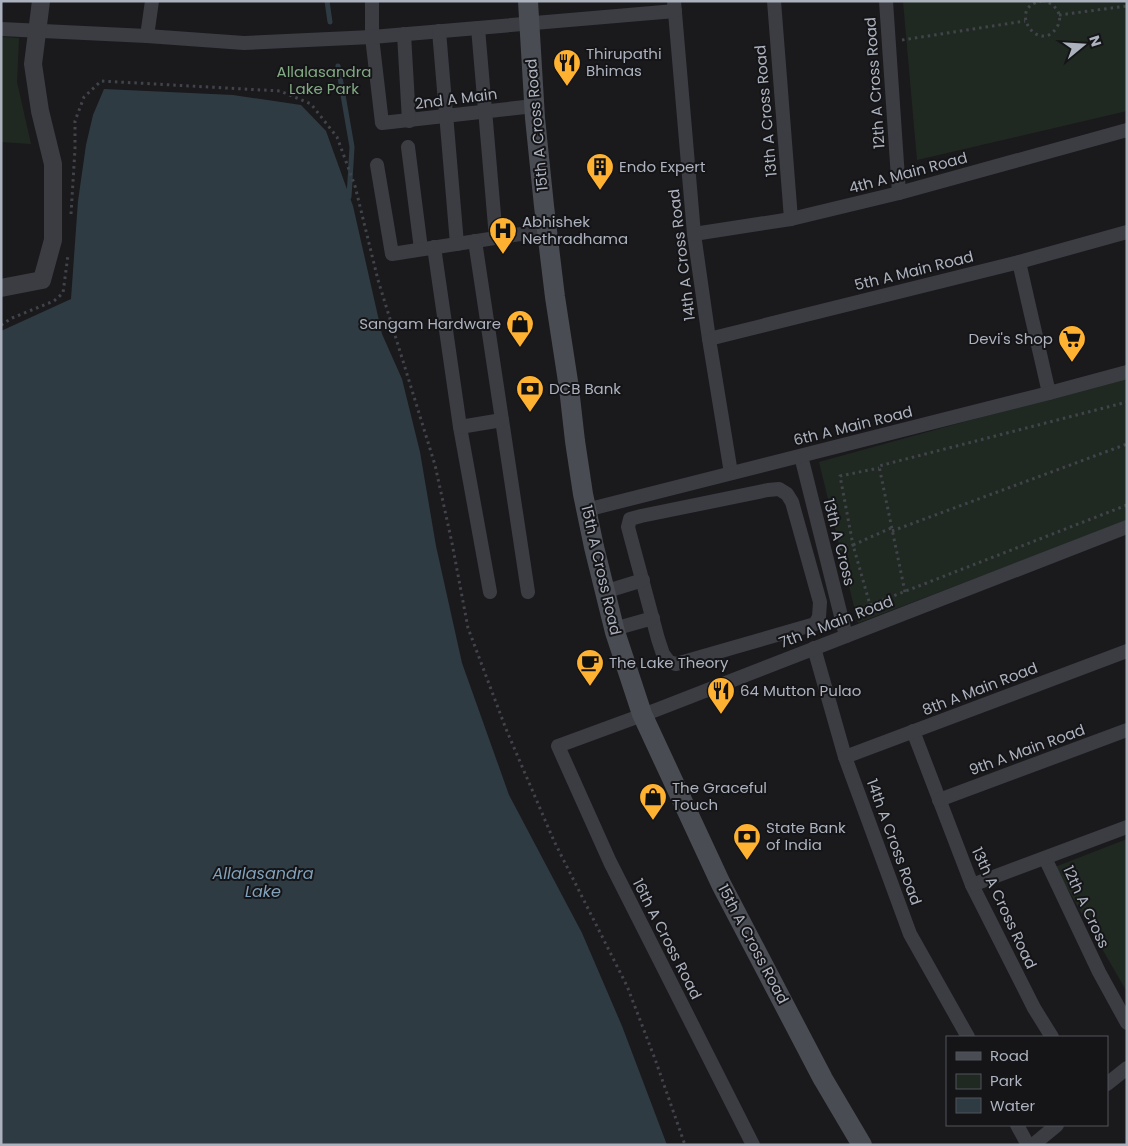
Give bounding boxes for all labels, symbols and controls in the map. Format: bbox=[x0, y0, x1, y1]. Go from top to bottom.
street label: 12th A Cross Road bbox=[859, 16, 890, 150]
north arrow bbox=[1058, 20, 1108, 70]
text: N bbox=[1084, 33, 1107, 49]
place label: Thirupathi Bhimas bbox=[586, 43, 662, 81]
street label: 13th A Cross Road bbox=[749, 44, 782, 178]
restaurant icon: Thirupathi Bhimas bbox=[552, 48, 582, 87]
street label: 15th A Cross Road bbox=[520, 58, 553, 192]
park label: Allalasandra Lake Park bbox=[277, 61, 371, 99]
street label: 2nd A Main bbox=[414, 83, 498, 114]
street label: 4th A Main Road bbox=[846, 147, 969, 198]
building icon: Endo Expert bbox=[585, 152, 615, 191]
place label: Endo Expert bbox=[619, 156, 705, 177]
street label: 14th A Cross Road bbox=[663, 188, 700, 322]
place label: Abhishek Nethradhama bbox=[522, 211, 628, 249]
hospital icon: Abhishek Nethradhama bbox=[488, 216, 518, 255]
street label: 5th A Main Road bbox=[852, 246, 976, 295]
shop icon: Sangam Hardware bbox=[505, 309, 535, 348]
place label: Sangam Hardware bbox=[359, 313, 501, 334]
supermarket icon: Devi's Shop bbox=[1057, 324, 1087, 363]
place label: Devi's Shop bbox=[969, 328, 1053, 349]
bank icon: DCB Bank bbox=[515, 374, 545, 413]
place label: DCB Bank bbox=[549, 378, 621, 399]
street label: 6th A Main Road bbox=[791, 401, 915, 450]
street label: 13th A Cross bbox=[818, 496, 861, 588]
street label: 15th A Cross Road bbox=[576, 503, 627, 637]
street label: 7th A Main Road bbox=[776, 590, 896, 653]
cafe icon: The Lake Theory bbox=[575, 648, 605, 687]
place label: The Lake Theory bbox=[609, 652, 729, 673]
street label: 8th A Main Road bbox=[919, 657, 1041, 720]
restaurant icon: 64 Mutton Pulao bbox=[706, 676, 736, 715]
place label: 64 Mutton Pulao bbox=[740, 680, 861, 701]
street label: 9th A Main Road bbox=[966, 719, 1088, 780]
street label: 14th A Cross Road bbox=[862, 776, 927, 908]
place label: The Graceful Touch bbox=[672, 777, 767, 815]
shop icon: The Graceful Touch bbox=[638, 782, 668, 821]
place label: State Bank of India bbox=[766, 817, 846, 855]
bank icon: State Bank of India bbox=[732, 822, 762, 861]
street label: 13th A Cross Road bbox=[967, 843, 1042, 972]
water label: Allalasandra Lake bbox=[211, 862, 314, 903]
street label: 12th A Cross bbox=[1058, 862, 1115, 952]
street label: 16th A Cross Road bbox=[628, 875, 707, 1003]
street label: 15th A Cross Road bbox=[713, 880, 794, 1007]
legend bbox=[946, 1036, 1108, 1126]
text: Road bbox=[990, 1045, 1029, 1066]
text: Park bbox=[990, 1070, 1022, 1091]
text: Water bbox=[990, 1095, 1036, 1116]

